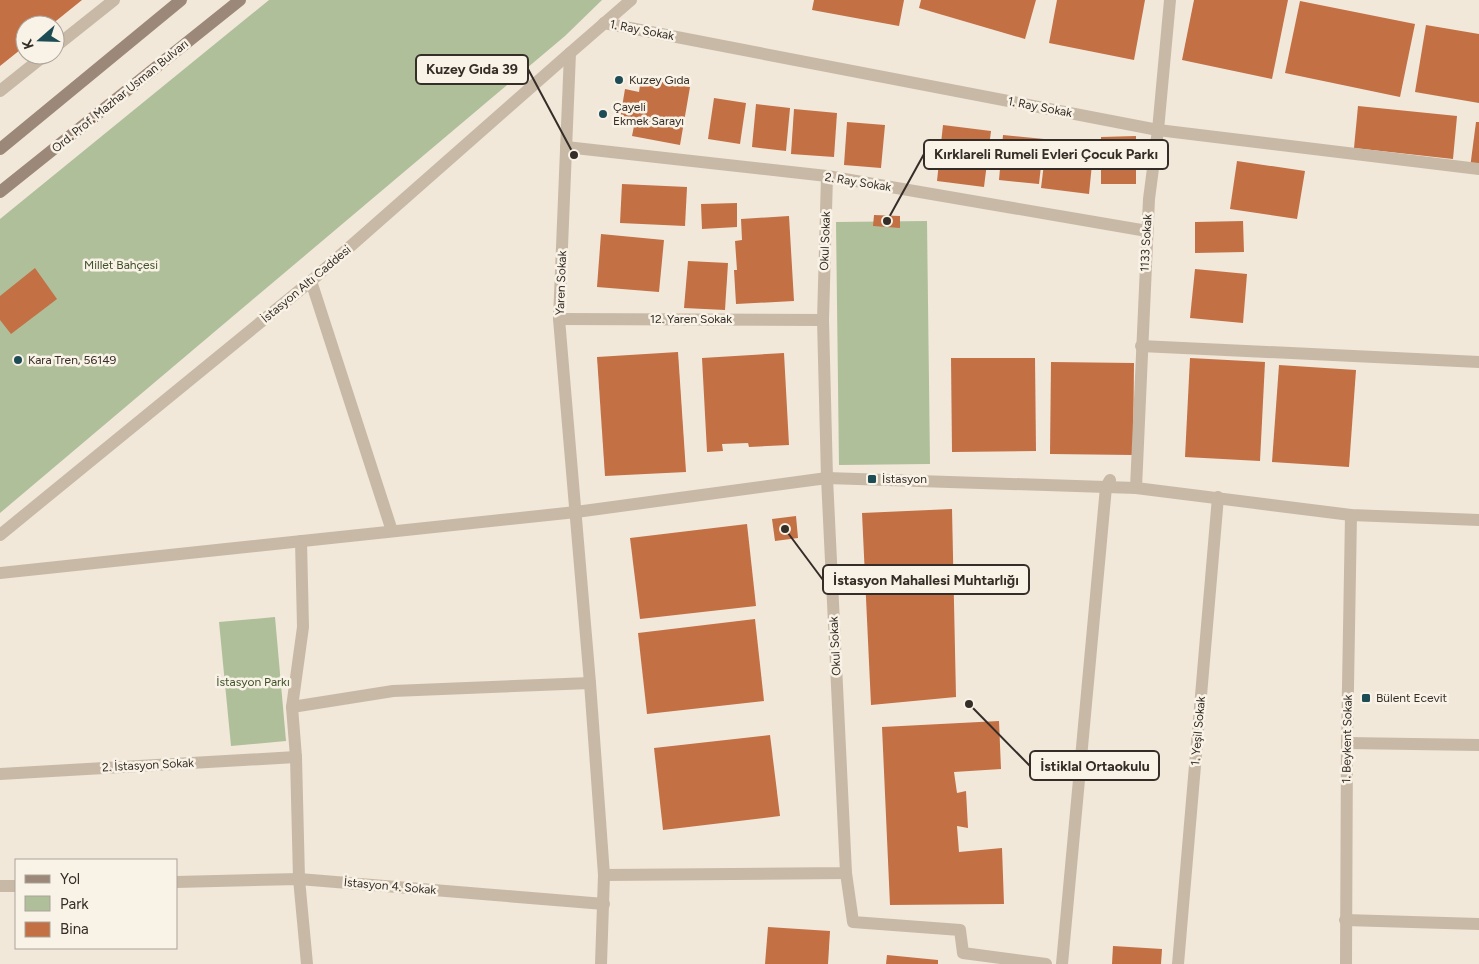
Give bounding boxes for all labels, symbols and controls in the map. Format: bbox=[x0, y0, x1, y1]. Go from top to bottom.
north arrow bbox=[15, 15, 65, 65]
street label: 1. Ray Sokak bbox=[609, 17, 676, 43]
text: K bbox=[18, 36, 38, 52]
street label: Ord. Prof. Mazhar Usman Bulvarı bbox=[49, 37, 191, 155]
callout: Kuzey Gıda 39 bbox=[416, 55, 528, 84]
text: Kuzey Gıda 39 bbox=[426, 61, 518, 78]
place label: Kuzey Gıda bbox=[629, 73, 690, 87]
marker: Kuzey Gıda bbox=[613, 74, 625, 86]
street label: 1. Ray Sokak bbox=[1007, 94, 1074, 120]
place label: Çayeli Ekmek Sarayı bbox=[613, 100, 684, 128]
marker: Çayeli Ekmek Sarayı bbox=[597, 108, 609, 120]
callout: Kırklareli Rumeli Evleri Çocuk Parkı bbox=[924, 140, 1168, 169]
text: Kırklareli Rumeli Evleri Çocuk Parkı bbox=[934, 146, 1158, 163]
street label: 2. Ray Sokak bbox=[824, 170, 892, 194]
street label: Okul Sokak bbox=[817, 211, 833, 271]
street label: 1133 Sokak bbox=[1137, 214, 1155, 272]
street label: İstasyon Altı Caddesi bbox=[258, 242, 354, 326]
street label: Yaren Sokak bbox=[553, 250, 569, 316]
park label: Millet Bahçesi bbox=[84, 258, 158, 272]
street label: 12. Yaren Sokak bbox=[650, 312, 732, 326]
place label: Kara Tren, 56149 bbox=[28, 353, 117, 367]
marker: Kara Tren, 56149 bbox=[12, 354, 24, 366]
place label: İstasyon bbox=[882, 472, 927, 486]
marker: İstasyon bbox=[866, 473, 878, 485]
callout: İstasyon Mahallesi Muhtarlığı bbox=[823, 565, 1029, 594]
text: İstasyon Mahallesi Muhtarlığı bbox=[833, 572, 1019, 589]
street label: Okul Sokak bbox=[826, 616, 844, 676]
park label: İstasyon Parkı bbox=[216, 675, 290, 689]
place label: Bülent Ecevit bbox=[1376, 691, 1447, 705]
marker: Bülent Ecevit bbox=[1360, 692, 1372, 704]
street label: 1. Beykent Sokak bbox=[1339, 694, 1355, 784]
street label: 1. Yeşil Sokak bbox=[1188, 696, 1208, 766]
callout: İstiklal Ortaokulu bbox=[1030, 751, 1159, 780]
street label: 2. İstasyon Sokak bbox=[102, 756, 194, 774]
text: İstiklal Ortaokulu bbox=[1040, 758, 1150, 775]
legend bbox=[15, 859, 178, 949]
text: Yol bbox=[60, 870, 80, 888]
street label: İstasyon 4. Sokak bbox=[343, 875, 437, 897]
text: Park bbox=[60, 895, 89, 913]
text: Bina bbox=[60, 920, 89, 938]

